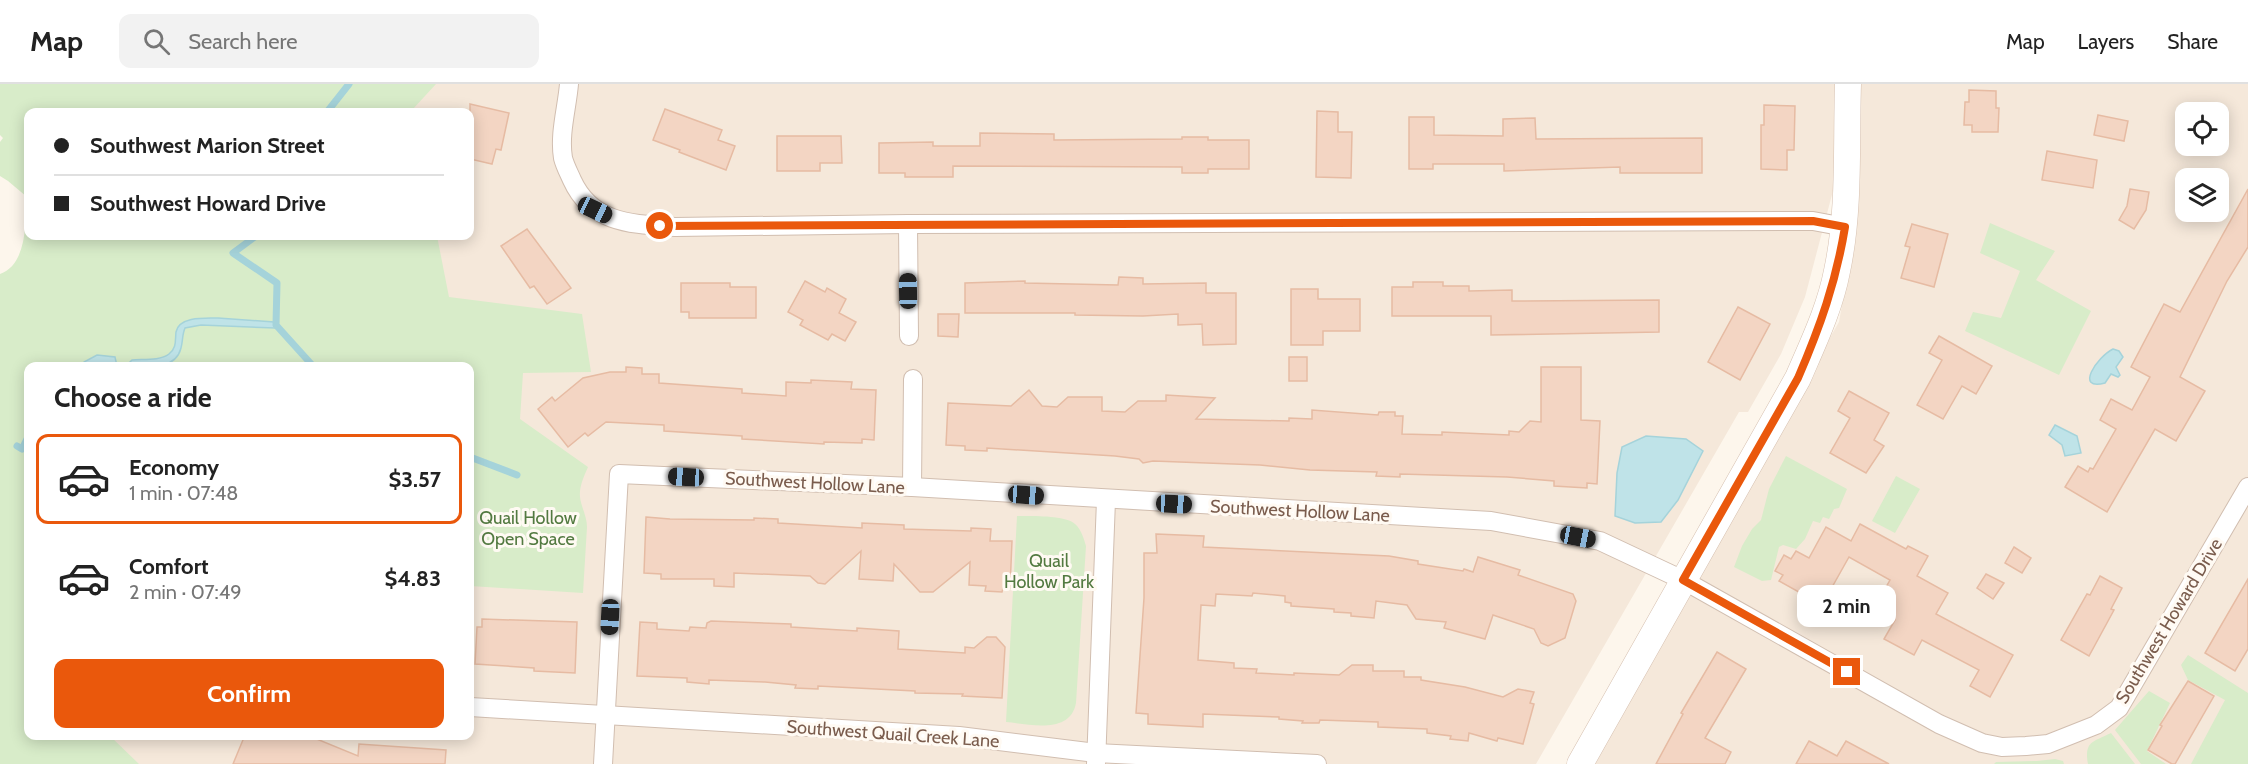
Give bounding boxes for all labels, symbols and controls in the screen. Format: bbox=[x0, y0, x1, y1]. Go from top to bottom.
search box bbox=[119, 14, 539, 68]
text: Map bbox=[30, 24, 83, 58]
icon: search bbox=[140, 25, 173, 58]
text: Search here bbox=[188, 28, 297, 55]
text: Map bbox=[2006, 29, 2045, 54]
text: Layers bbox=[2078, 29, 2134, 54]
text: Share bbox=[2167, 29, 2218, 54]
map controls bbox=[2175, 102, 2229, 222]
button: locate bbox=[2175, 102, 2229, 156]
text: Southwest Marion Street bbox=[90, 132, 325, 159]
button: layers bbox=[2175, 168, 2229, 222]
text: Southwest Howard Drive bbox=[90, 190, 326, 217]
car bbox=[575, 194, 615, 226]
route start bbox=[646, 212, 673, 239]
car bbox=[899, 273, 917, 309]
text: Choose a ride bbox=[54, 381, 212, 414]
icon: car bbox=[57, 452, 111, 506]
text: Economy bbox=[129, 454, 219, 481]
text: $3.57 bbox=[388, 466, 441, 493]
car bbox=[668, 467, 704, 487]
street label: Southwest Hollow Lane bbox=[725, 467, 905, 499]
text: 1 min · 07:48 bbox=[129, 481, 238, 505]
car bbox=[1007, 485, 1045, 505]
car bbox=[1156, 494, 1192, 514]
street label: Southwest Hollow Lane bbox=[1210, 495, 1390, 527]
park label: Quail Hollow Open Space bbox=[479, 507, 577, 550]
car bbox=[1559, 525, 1597, 549]
street label: Southwest Howard Drive bbox=[2111, 534, 2227, 708]
park label: Quail Hollow Park bbox=[1004, 550, 1095, 593]
icon: car bbox=[57, 551, 111, 605]
text: Comfort bbox=[129, 553, 208, 580]
text: $4.83 bbox=[385, 565, 441, 592]
text: 2 min · 07:49 bbox=[129, 580, 242, 604]
callout: 2 min bbox=[1798, 585, 1896, 627]
text: 2 min bbox=[1822, 594, 1871, 618]
car bbox=[600, 599, 620, 635]
route end bbox=[1833, 658, 1860, 685]
button: Confirm bbox=[54, 659, 444, 728]
street label: Southwest Quail Creek Lane bbox=[786, 716, 1000, 752]

